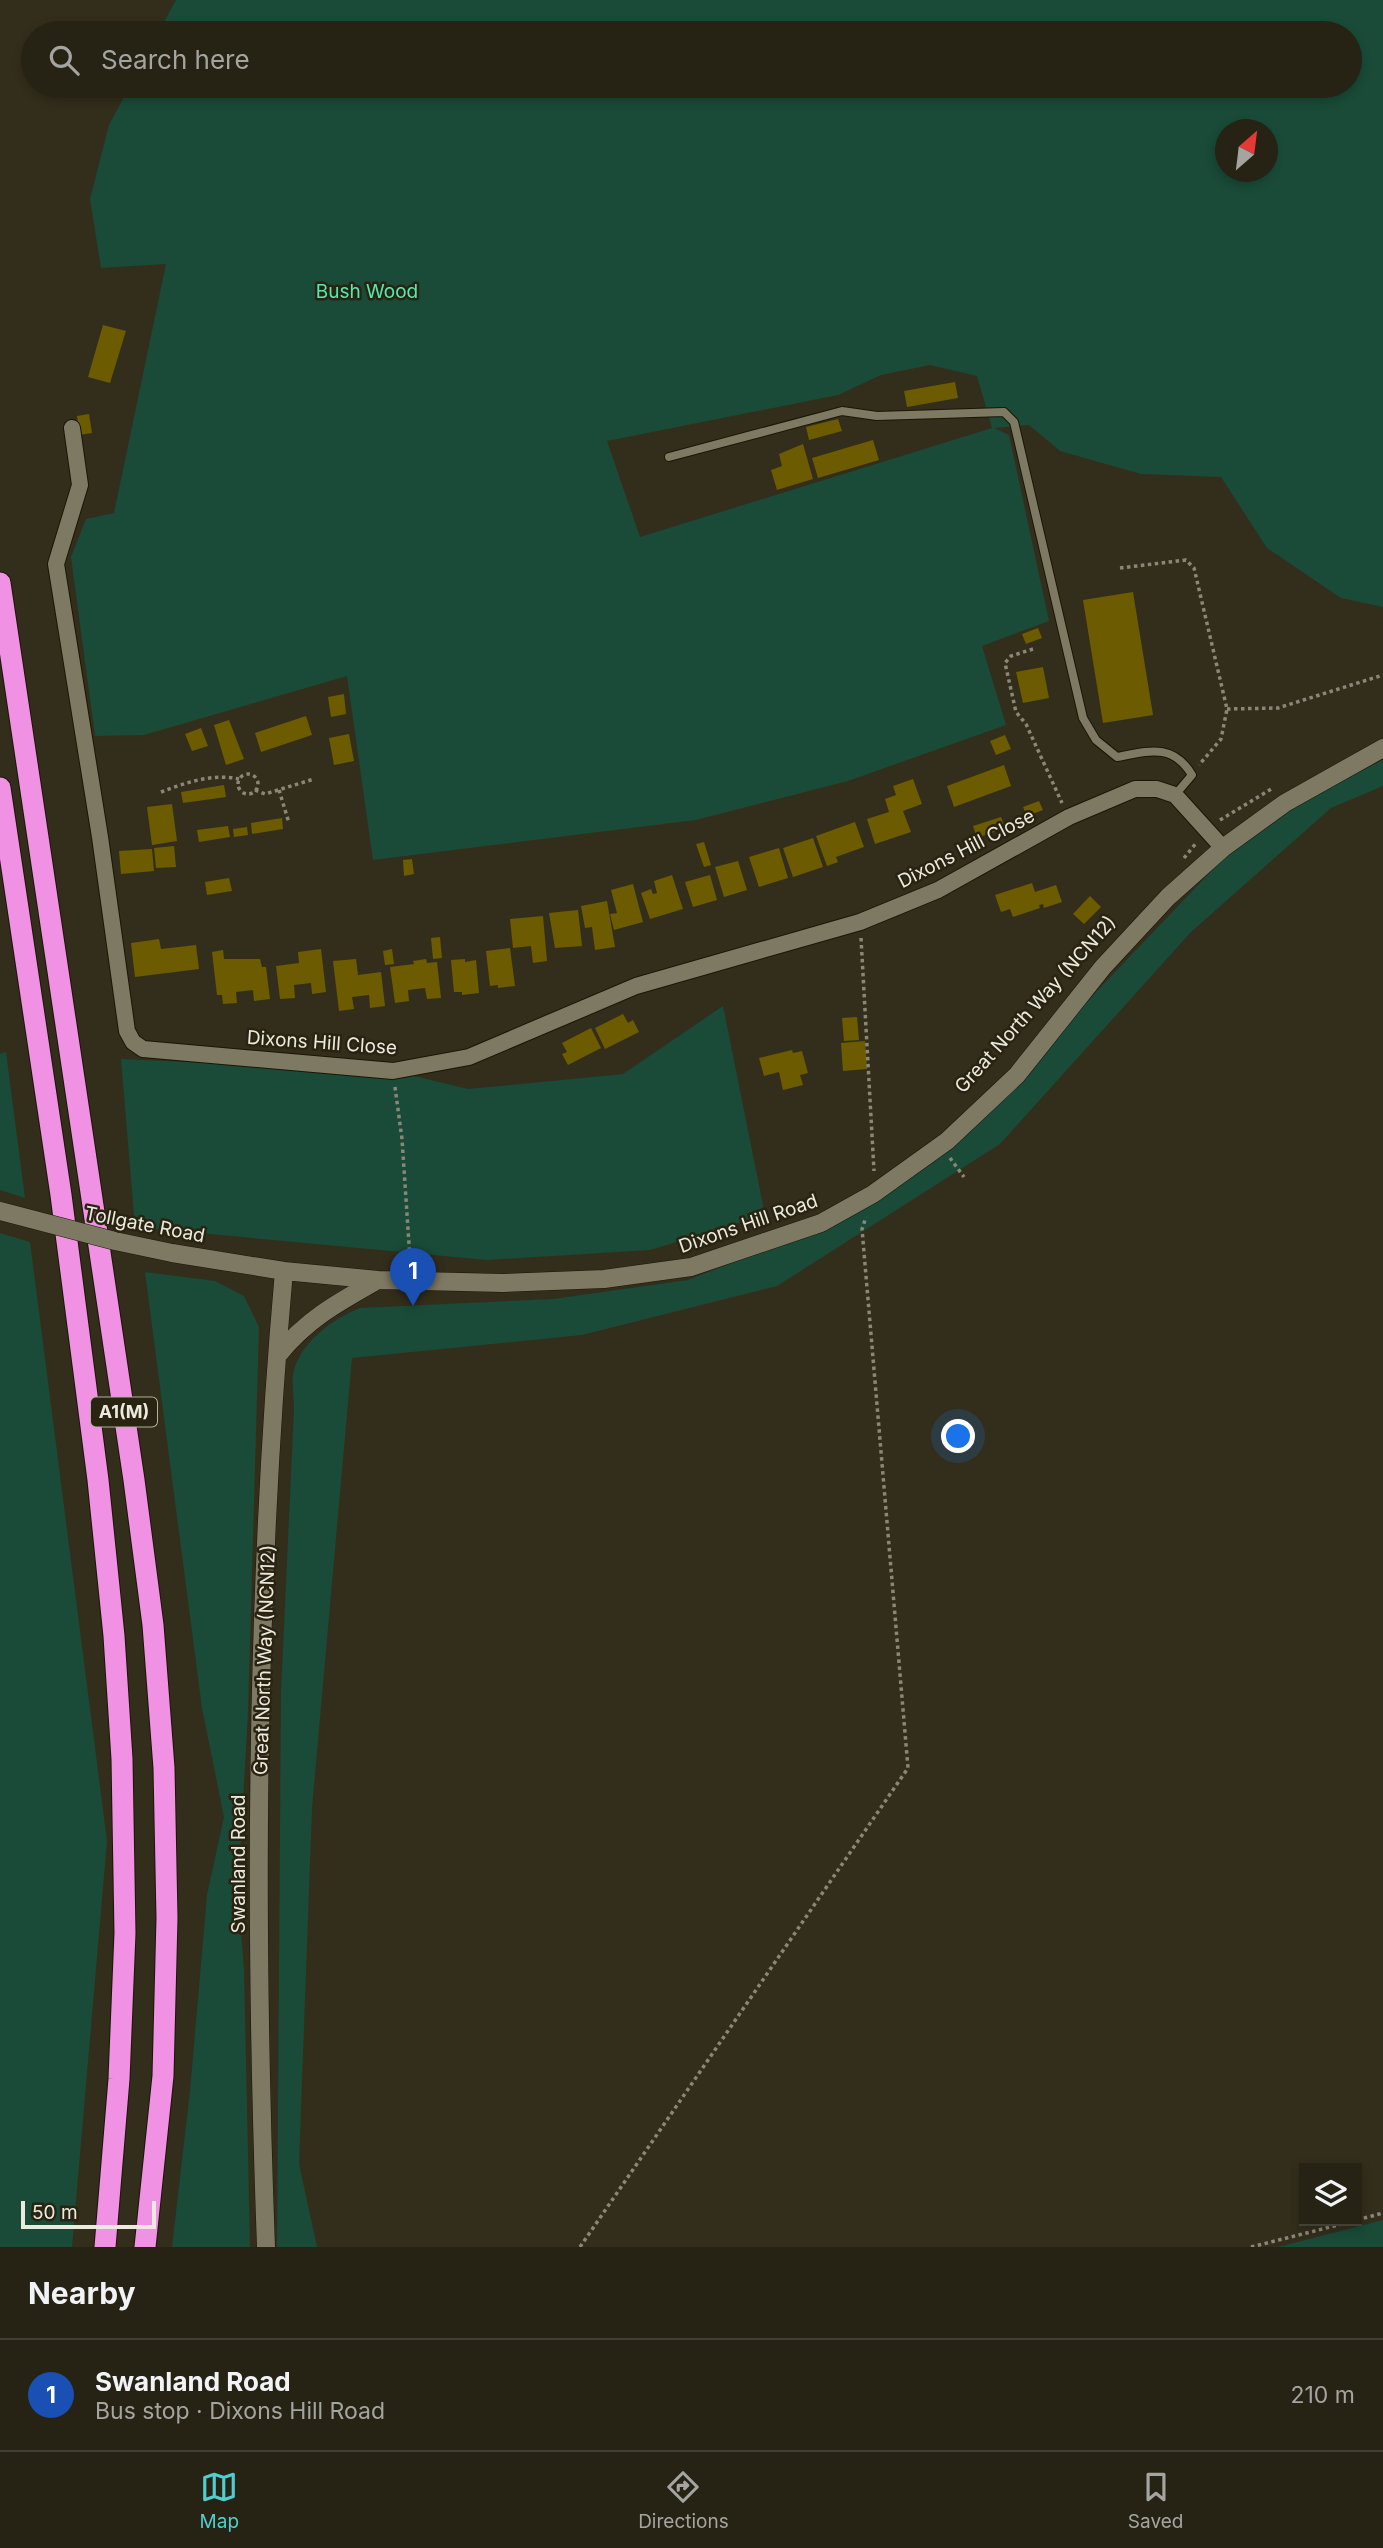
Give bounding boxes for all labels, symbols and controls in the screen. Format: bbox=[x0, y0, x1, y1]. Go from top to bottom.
search box bbox=[21, 21, 1362, 98]
icon: search bbox=[45, 41, 83, 79]
text: Search here bbox=[101, 44, 250, 75]
north arrow bbox=[1215, 119, 1278, 182]
park label: Bush Wood bbox=[316, 280, 418, 303]
street label: Dixons Hill Close bbox=[894, 804, 1038, 893]
street label: Great North Way (NCN12) bbox=[950, 911, 1121, 1098]
street label: Dixons Hill Close bbox=[246, 1026, 398, 1059]
street label: Dixons Hill Road bbox=[676, 1189, 821, 1258]
street label: Tollgate Road bbox=[83, 1202, 207, 1247]
pin: 1 bbox=[390, 1248, 436, 1306]
road number: A1(M) bbox=[91, 1398, 157, 1427]
your location bbox=[941, 1419, 975, 1453]
street label: Great North Way (NCN12) bbox=[249, 1545, 280, 1776]
street label: Swanland Road bbox=[227, 1795, 250, 1933]
map controls bbox=[1299, 2163, 1362, 2226]
button: layers bbox=[1299, 2163, 1362, 2226]
scale bar bbox=[21, 2198, 156, 2230]
text: 50 m bbox=[32, 2201, 78, 2224]
text: Nearby bbox=[28, 2275, 136, 2311]
text: Swanland Road bbox=[95, 2366, 291, 2397]
text: 1 bbox=[46, 2381, 56, 2409]
text: 210 m bbox=[1290, 2381, 1355, 2409]
text: Bus stop · Dixons Hill Road bbox=[95, 2397, 385, 2425]
tab: Map bbox=[200, 2468, 239, 2533]
tab: Directions bbox=[638, 2468, 729, 2533]
tab: Saved bbox=[1128, 2468, 1183, 2533]

